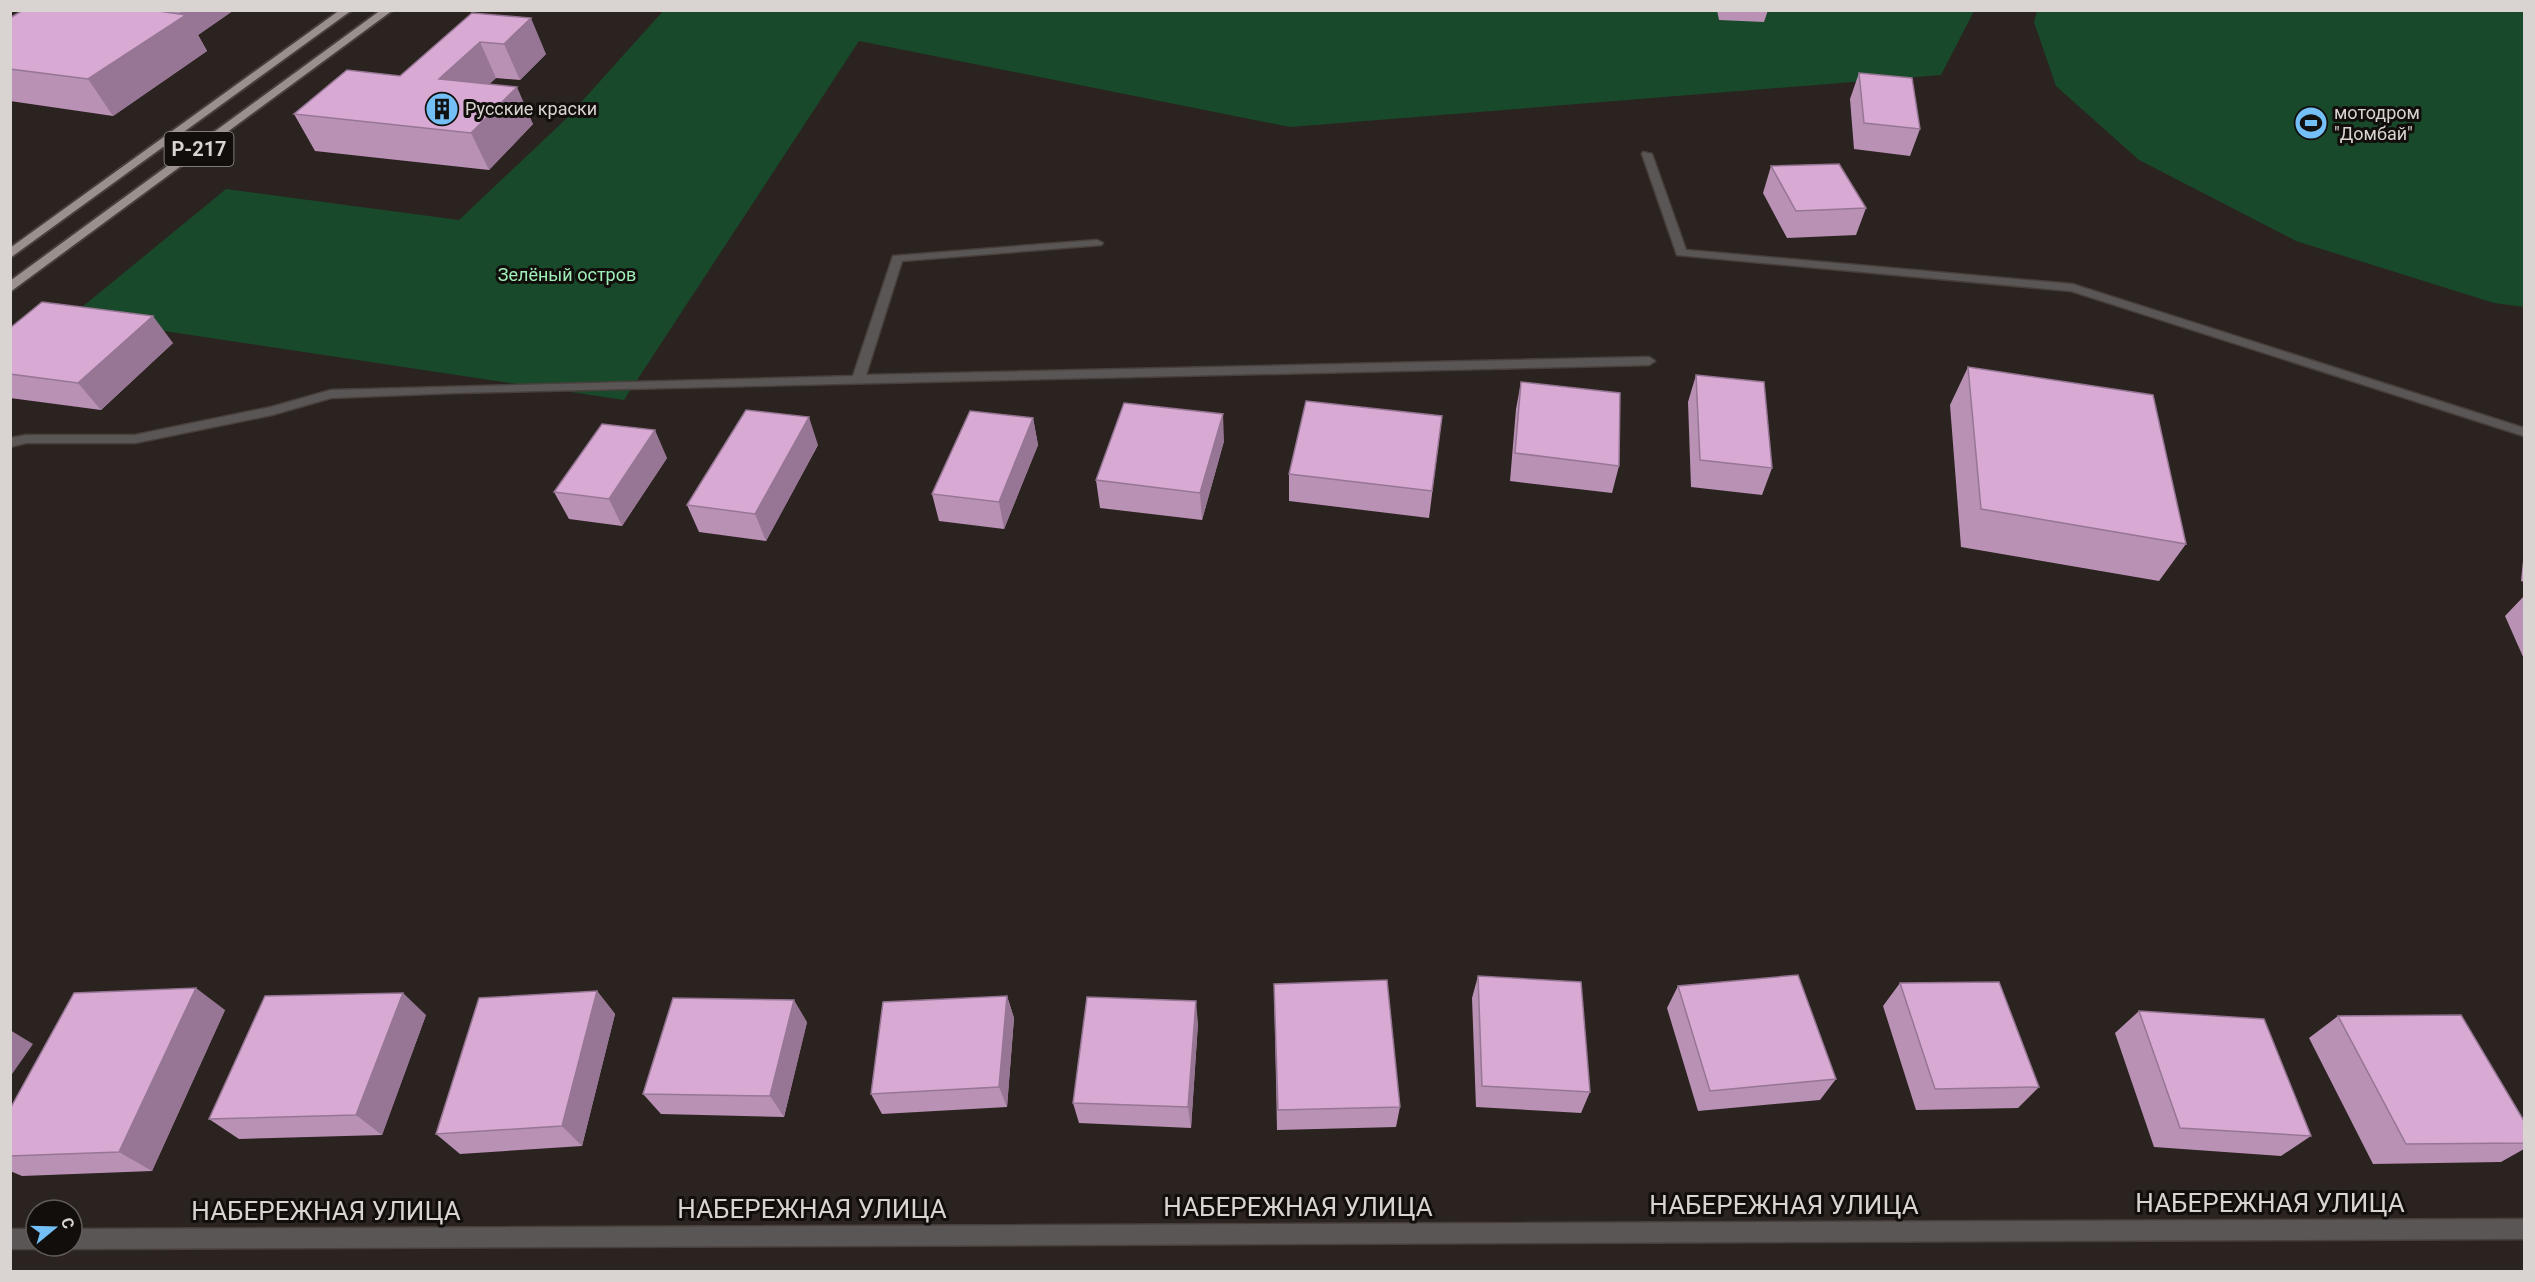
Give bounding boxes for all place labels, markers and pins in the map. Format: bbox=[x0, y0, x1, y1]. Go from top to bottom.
building icon: Русские краски bbox=[424, 91, 460, 127]
place label: Русские краски bbox=[465, 98, 597, 119]
place label: мотодром "Домбай" bbox=[2334, 102, 2420, 144]
sports icon: мотодром "Домбай" bbox=[2293, 105, 2329, 141]

